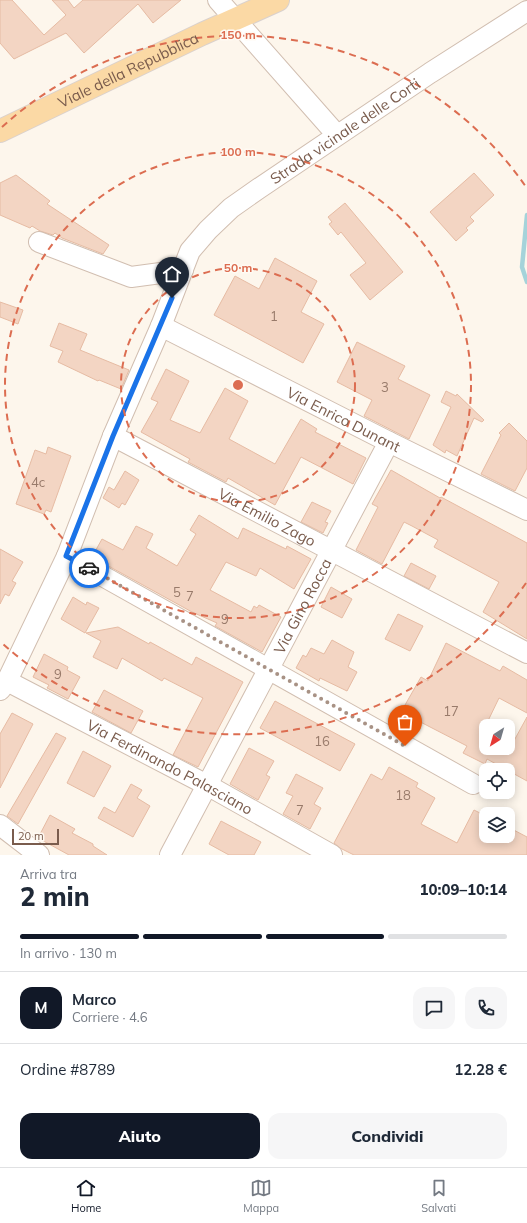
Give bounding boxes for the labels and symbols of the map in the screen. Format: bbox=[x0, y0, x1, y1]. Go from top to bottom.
text: 150 m bbox=[220, 27, 256, 42]
street label: Viale della Repubblica bbox=[55, 28, 201, 111]
street label: Strada vicinale delle Corti bbox=[266, 73, 423, 188]
text: 100 m bbox=[220, 144, 256, 159]
pin bbox=[155, 257, 189, 298]
text: 50 m bbox=[224, 260, 252, 275]
house number: 1 bbox=[270, 308, 278, 324]
centre of rings bbox=[231, 378, 245, 392]
house number: 3 bbox=[381, 379, 389, 395]
street label: Via Enrico Dunant bbox=[284, 382, 404, 456]
house number: 4c bbox=[31, 474, 45, 490]
street label: Via Emilio Zago bbox=[215, 483, 319, 550]
courier bbox=[69, 548, 109, 588]
street label: Via Gino Rocca bbox=[269, 555, 335, 657]
house number: 5 bbox=[173, 584, 181, 600]
house number: 7 bbox=[186, 588, 194, 604]
house number: 9 bbox=[221, 611, 229, 627]
house number: 9 bbox=[54, 666, 62, 682]
house number: 17 bbox=[443, 703, 459, 719]
pin bbox=[388, 705, 422, 746]
street label: Via Ferdinando Palasciano bbox=[84, 715, 256, 818]
north arrow bbox=[479, 719, 515, 755]
house number: 16 bbox=[314, 733, 330, 749]
house number: 18 bbox=[395, 787, 411, 803]
house number: 7 bbox=[296, 802, 304, 818]
scale bar bbox=[12, 827, 59, 846]

